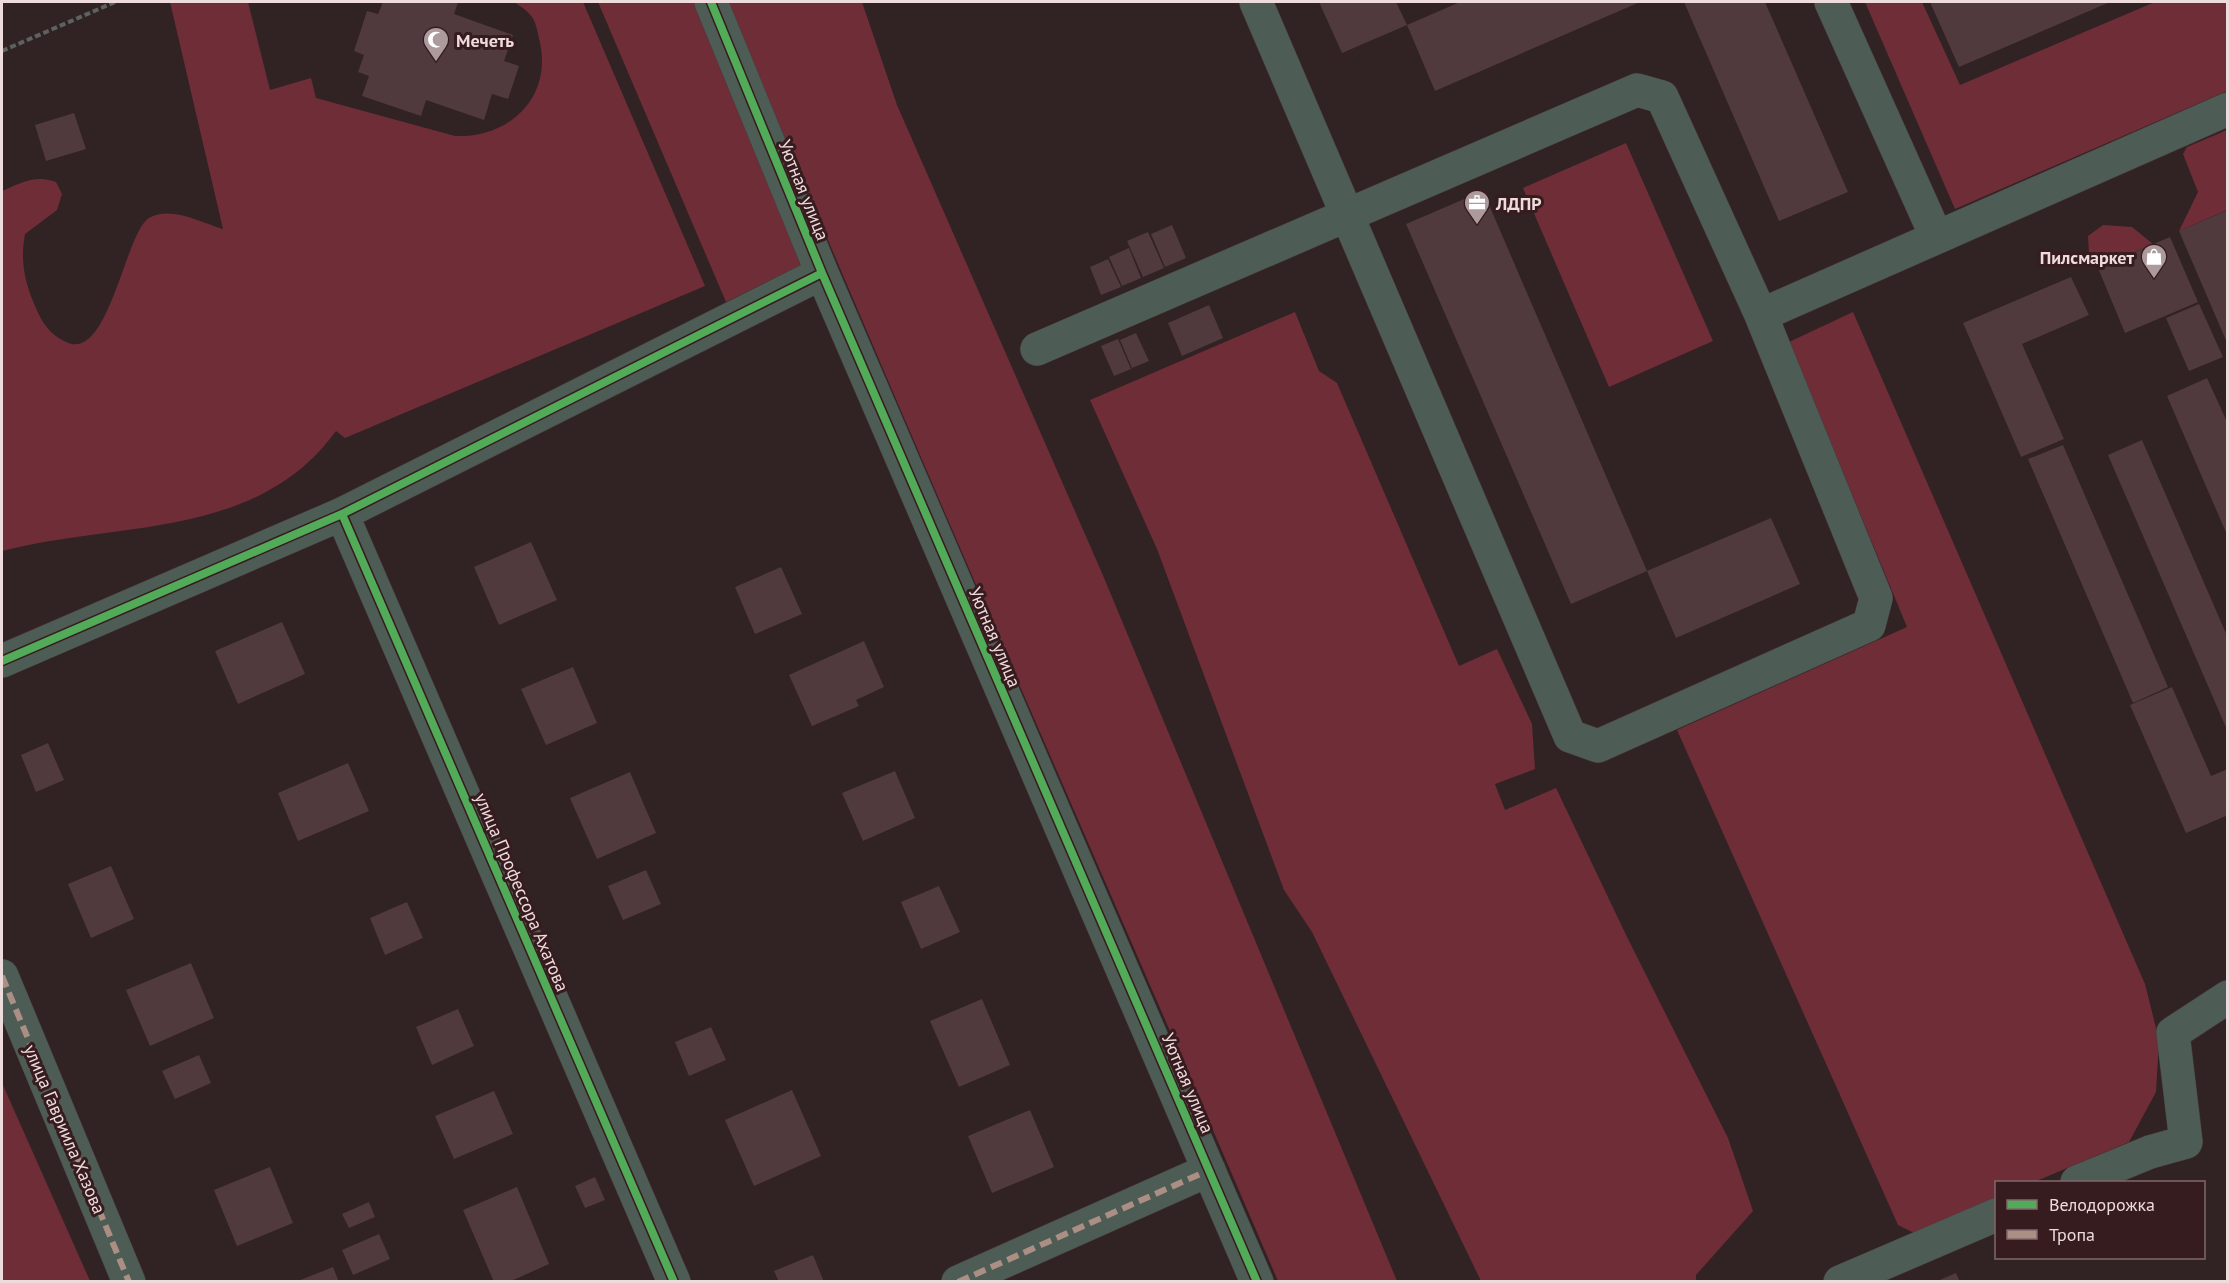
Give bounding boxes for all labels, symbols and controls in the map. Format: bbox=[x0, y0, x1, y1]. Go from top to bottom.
mosque icon: Мечеть bbox=[421, 25, 451, 63]
place label: Мечеть bbox=[456, 29, 514, 52]
street label: Уютная улица bbox=[773, 136, 835, 244]
office icon: ЛДПР bbox=[1462, 188, 1492, 226]
place label: ЛДПР bbox=[1495, 192, 1541, 215]
shop icon: Пилсмаркет bbox=[2139, 242, 2169, 280]
place label: Пилсмаркет bbox=[2040, 246, 2134, 269]
street label: Уютная улица bbox=[964, 583, 1026, 691]
street label: улица Профессора Ахатова bbox=[470, 789, 574, 995]
street label: Уютная улица bbox=[1157, 1029, 1219, 1137]
street label: улица Гавриила Хазова bbox=[19, 1041, 111, 1217]
legend bbox=[1995, 1181, 2205, 1259]
text: Велодорожка bbox=[2049, 1193, 2155, 1216]
text: Тропа bbox=[2049, 1223, 2095, 1246]

